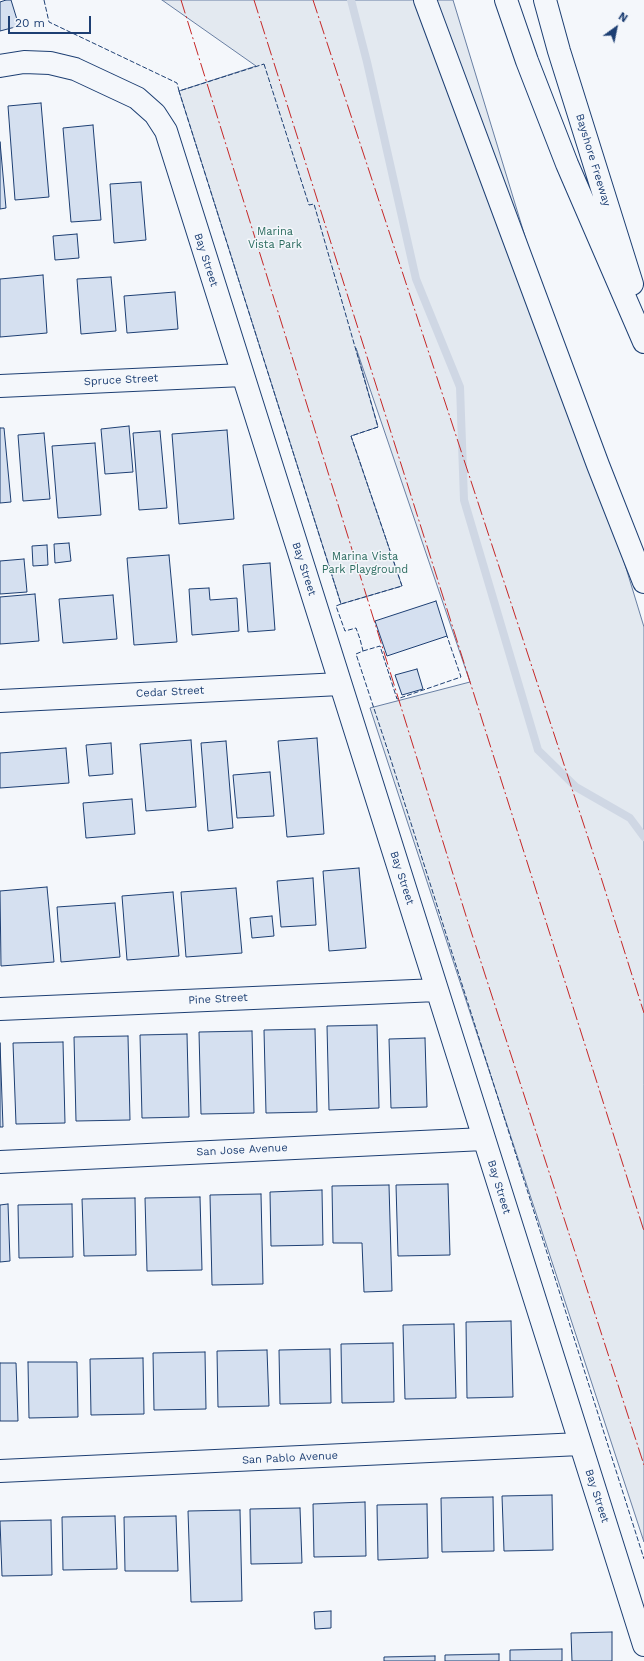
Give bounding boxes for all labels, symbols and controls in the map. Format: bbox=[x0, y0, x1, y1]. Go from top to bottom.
scale bar bbox=[10, 8, 93, 34]
north arrow bbox=[596, 8, 636, 48]
text: N bbox=[616, 10, 630, 25]
text: 20 m bbox=[15, 16, 45, 30]
street label: Bayshore Freeway bbox=[573, 112, 613, 208]
park label: Marina Vista Park bbox=[248, 225, 302, 251]
street label: Bay Street bbox=[191, 232, 221, 288]
street label: Spruce Street bbox=[83, 371, 159, 389]
street label: Bay Street bbox=[289, 541, 319, 597]
park label: Marina Vista Park Playground bbox=[322, 550, 408, 576]
street label: Cedar Street bbox=[136, 684, 204, 700]
street label: Bay Street bbox=[387, 850, 417, 906]
street label: Pine Street bbox=[188, 991, 248, 1007]
street label: San Jose Avenue bbox=[196, 1141, 288, 1159]
street label: Bay Street bbox=[485, 1158, 513, 1216]
street label: San Pablo Avenue bbox=[242, 1449, 338, 1467]
street label: Bay Street bbox=[582, 1468, 612, 1524]

